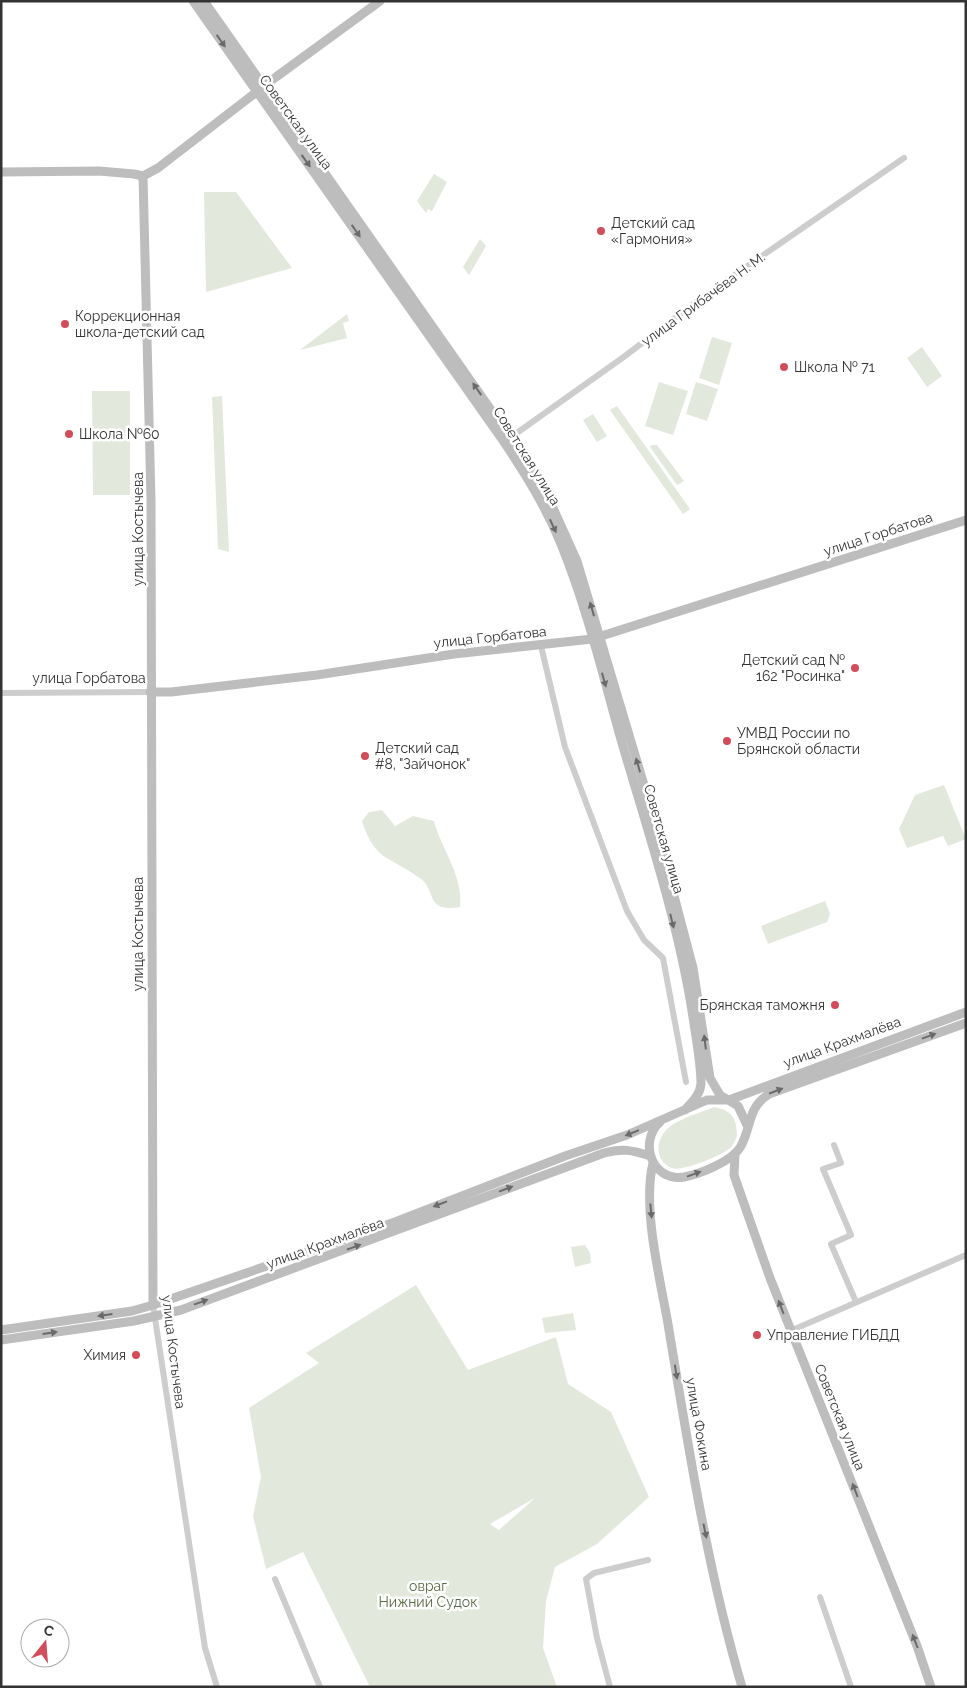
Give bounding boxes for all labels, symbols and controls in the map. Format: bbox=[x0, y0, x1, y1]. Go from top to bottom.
one-way arrow bbox=[216, 34, 226, 48]
street label: Советская улица bbox=[256, 72, 336, 172]
one-way arrow bbox=[301, 154, 311, 168]
place label: Детский сад «Гармония» bbox=[611, 215, 695, 247]
one-way arrow bbox=[351, 225, 361, 238]
marker: Детский сад «Гармония» bbox=[595, 225, 607, 237]
street label: улица Грибачёва Н. М. bbox=[638, 249, 768, 349]
place label: Коррекционная школа-детский сад bbox=[75, 308, 205, 340]
marker: Коррекционная школа-детский сад bbox=[59, 318, 71, 330]
place label: Школа № 71 bbox=[794, 359, 875, 375]
marker: Школа № 71 bbox=[778, 361, 790, 373]
one-way arrow bbox=[472, 382, 482, 396]
street label: Советская улица bbox=[490, 404, 564, 508]
place label: Школа №60 bbox=[79, 426, 160, 442]
marker: Школа №60 bbox=[63, 428, 75, 440]
street label: улица Костычева bbox=[130, 472, 146, 586]
street label: улица Горбатова bbox=[822, 509, 934, 559]
one-way arrow bbox=[550, 519, 558, 533]
one-way arrow bbox=[588, 602, 596, 617]
street label: улица Горбатова bbox=[433, 623, 547, 651]
place label: Детский сад № 162 "Росинка" bbox=[741, 652, 845, 684]
marker: Детский сад № 162 "Росинка" bbox=[849, 662, 861, 674]
street label: улица Горбатова bbox=[32, 670, 146, 686]
one-way arrow bbox=[600, 673, 608, 688]
place label: УМВД России по Брянской области bbox=[737, 725, 860, 757]
marker: УМВД России по Брянской области bbox=[721, 735, 733, 747]
place label: Детский сад #8, "Зайчонок" bbox=[375, 740, 470, 772]
marker: Детский сад #8, "Зайчонок" bbox=[359, 750, 371, 762]
one-way arrow bbox=[633, 757, 641, 772]
street label: Советская улица bbox=[641, 783, 687, 895]
street label: улица Костычева bbox=[130, 877, 146, 991]
one-way arrow bbox=[669, 913, 677, 928]
place label: Брянская таможня bbox=[700, 997, 825, 1013]
marker: Брянская таможня bbox=[829, 999, 841, 1011]
street label: улица Крахмалёва bbox=[781, 1013, 903, 1071]
one-way arrow bbox=[922, 1032, 937, 1039]
one-way arrow bbox=[701, 1033, 709, 1049]
one-way arrow bbox=[769, 1087, 784, 1094]
one-way arrow bbox=[624, 1130, 639, 1137]
one-way arrow bbox=[686, 1170, 701, 1177]
one-way arrow bbox=[498, 1185, 513, 1192]
one-way arrow bbox=[433, 1201, 447, 1209]
one-way arrow bbox=[648, 1203, 656, 1219]
street label: улица Крахмалёва bbox=[264, 1214, 386, 1272]
one-way arrow bbox=[347, 1243, 362, 1251]
street label: улица Костычева bbox=[159, 1294, 189, 1410]
one-way arrow bbox=[194, 1298, 209, 1306]
one-way arrow bbox=[777, 1299, 785, 1314]
one-way arrow bbox=[97, 1311, 113, 1319]
place label: Управление ГИБДД bbox=[767, 1327, 900, 1343]
one-way arrow bbox=[42, 1329, 58, 1337]
marker: Управление ГИБДД bbox=[751, 1329, 763, 1341]
place label: Химия bbox=[83, 1347, 126, 1363]
marker: Химия bbox=[130, 1349, 142, 1361]
street label: Советская улица bbox=[811, 1362, 869, 1472]
one-way arrow bbox=[672, 1364, 680, 1380]
street label: улица Фокина bbox=[683, 1376, 715, 1472]
one-way arrow bbox=[850, 1483, 858, 1497]
one-way arrow bbox=[701, 1524, 709, 1539]
park label: овраг Нижний Судок bbox=[379, 1578, 477, 1610]
north arrow bbox=[20, 1618, 70, 1668]
text: С bbox=[42, 1622, 56, 1640]
one-way arrow bbox=[911, 1633, 919, 1648]

